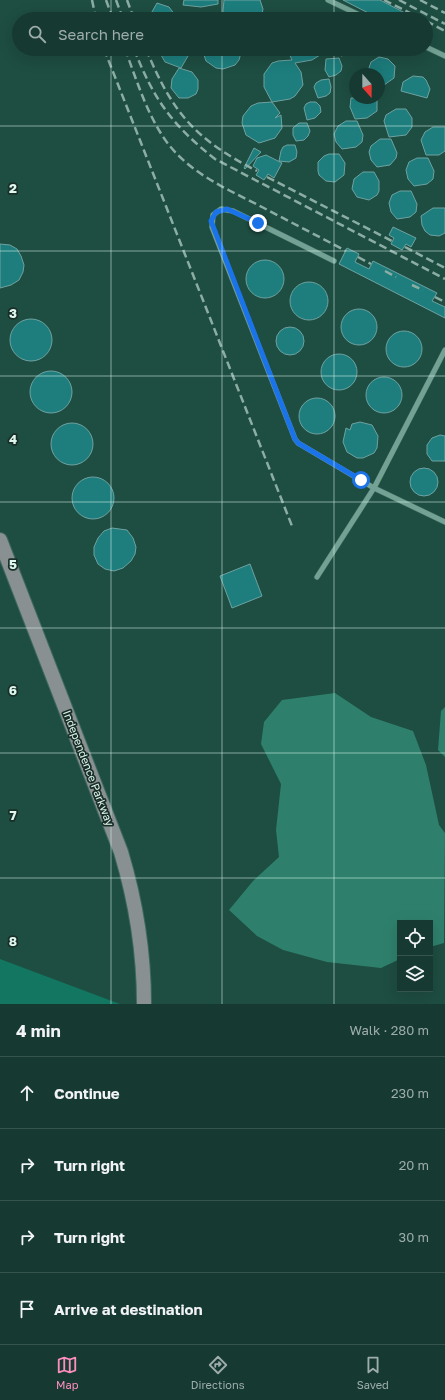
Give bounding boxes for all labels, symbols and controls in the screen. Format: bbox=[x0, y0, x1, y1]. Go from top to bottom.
search box bbox=[12, 12, 433, 56]
icon: search bbox=[26, 23, 48, 45]
text: Search here bbox=[58, 25, 144, 43]
north arrow bbox=[349, 68, 385, 104]
text: 2 bbox=[9, 180, 17, 196]
route end bbox=[249, 214, 267, 232]
text: 3 bbox=[9, 305, 17, 321]
text: 4 bbox=[9, 431, 17, 447]
route start bbox=[352, 471, 370, 489]
text: 5 bbox=[9, 556, 17, 572]
text: 6 bbox=[9, 682, 17, 698]
street label: Independence Parkway bbox=[61, 708, 117, 828]
text: 7 bbox=[9, 807, 17, 823]
map controls bbox=[397, 920, 433, 992]
button: locate bbox=[397, 920, 433, 956]
text: 8 bbox=[9, 933, 17, 949]
button: layers bbox=[397, 956, 433, 992]
text: 4 min bbox=[16, 1020, 61, 1041]
text: Walk · 280 m bbox=[350, 1022, 429, 1038]
icon: ahead bbox=[16, 1082, 38, 1104]
text: Continue bbox=[54, 1084, 120, 1102]
text: 230 m bbox=[391, 1085, 429, 1101]
icon: right bbox=[16, 1154, 38, 1176]
text: Turn right bbox=[54, 1156, 125, 1174]
text: 20 m bbox=[399, 1157, 429, 1173]
icon: right bbox=[16, 1226, 38, 1248]
text: Turn right bbox=[54, 1228, 125, 1246]
text: 30 m bbox=[399, 1229, 429, 1245]
icon: arrive bbox=[16, 1298, 38, 1320]
text: Arrive at destination bbox=[54, 1300, 203, 1318]
tab: Map bbox=[56, 1354, 79, 1391]
tab: Directions bbox=[191, 1354, 245, 1391]
tab: Saved bbox=[357, 1354, 389, 1391]

